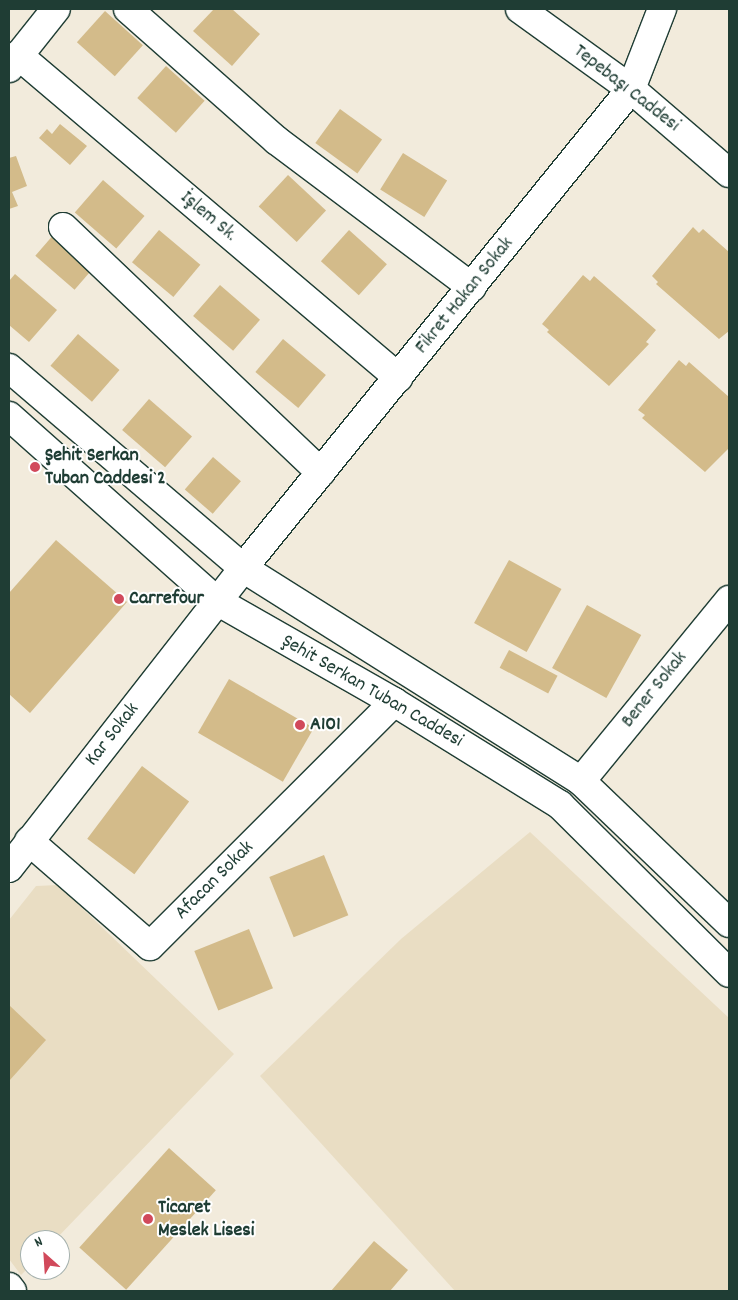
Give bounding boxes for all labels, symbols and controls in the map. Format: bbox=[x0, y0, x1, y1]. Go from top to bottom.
street label: Tepebaşı Caddesi bbox=[568, 40, 684, 138]
street label: İşlem Sk. bbox=[175, 186, 241, 248]
street label: Fikret Hakan Sokak bbox=[411, 233, 519, 359]
place label: Şehit Serkan Tuban Caddesi 2 bbox=[45, 444, 166, 491]
marker: Şehit Serkan Tuban Caddesi 2 bbox=[29, 461, 41, 473]
place label: Carrefour bbox=[129, 587, 204, 611]
marker: Carrefour bbox=[113, 593, 125, 605]
street label: Şehit Serkan Tuban Caddesi bbox=[277, 630, 467, 754]
street label: Bener Sokak bbox=[617, 647, 693, 733]
street label: Kar Sokak bbox=[81, 698, 145, 772]
place label: A101 bbox=[310, 713, 341, 737]
marker: A101 bbox=[294, 719, 306, 731]
street label: Afacan Sokak bbox=[170, 836, 260, 926]
place label: Ticaret Meslek Lisesi bbox=[158, 1196, 254, 1243]
marker: Ticaret Meslek Lisesi bbox=[142, 1213, 154, 1225]
north arrow bbox=[20, 1230, 70, 1280]
text: N bbox=[31, 1232, 46, 1253]

